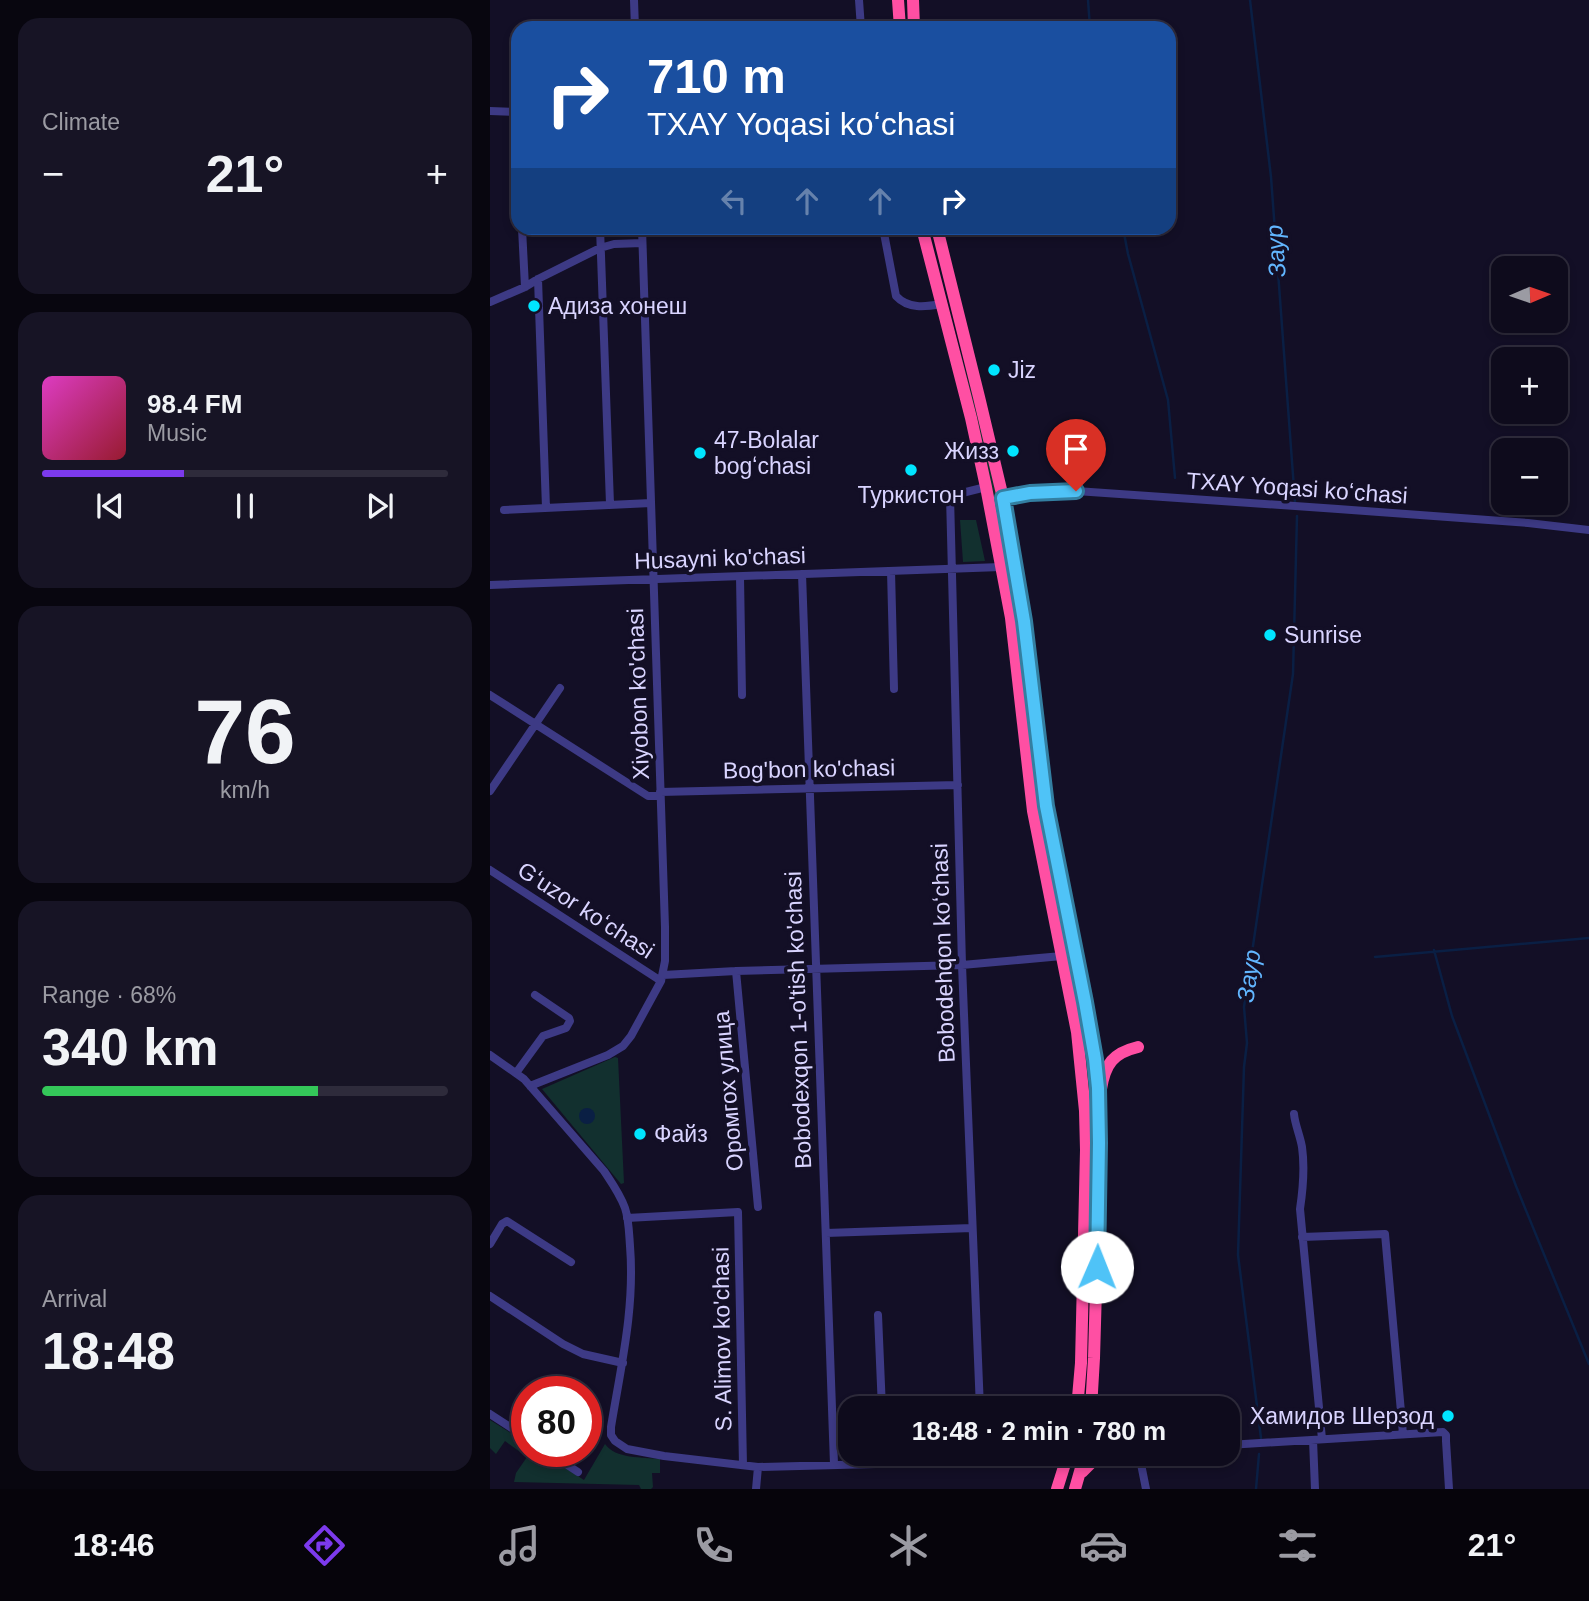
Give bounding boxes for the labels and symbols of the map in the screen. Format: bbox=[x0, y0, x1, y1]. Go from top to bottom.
water label: Заур bbox=[1260, 224, 1291, 278]
north arrow bbox=[1491, 256, 1568, 332]
place label: Адиза хонеш bbox=[548, 293, 687, 319]
marker: Адиза хонеш bbox=[526, 298, 542, 314]
place label: Jiz bbox=[1008, 357, 1036, 383]
marker: Jiz bbox=[986, 362, 1002, 378]
pin bbox=[1046, 419, 1106, 491]
place label: 47-Bolalar bogʻchasi bbox=[714, 427, 819, 479]
place label: Жизз bbox=[944, 438, 999, 464]
marker: Жизз bbox=[1005, 443, 1021, 459]
marker: 47-Bolalar bogʻchasi bbox=[692, 445, 708, 461]
marker: Туркистон bbox=[903, 462, 919, 478]
street label: TXAY Yoqasi koʻchasi bbox=[1186, 467, 1408, 509]
place label: Туркистон bbox=[858, 482, 964, 508]
street label: Husayni ko'chasi bbox=[634, 542, 806, 574]
street label: Xiyobon ko'chasi bbox=[622, 608, 654, 780]
place label: Sunrise bbox=[1284, 622, 1362, 648]
marker: Sunrise bbox=[1262, 627, 1278, 643]
street label: Bog'bon ko'chasi bbox=[723, 754, 895, 784]
street label: Bobodehqon koʻchasi bbox=[926, 843, 960, 1063]
street label: Gʻuzor koʻchasi bbox=[513, 856, 659, 964]
street label: Bobodexqon 1-o'tish ko'chasi bbox=[780, 871, 816, 1169]
water label: Заур bbox=[1231, 948, 1266, 1004]
street label: Оромгох улица bbox=[708, 1010, 748, 1172]
place label: Файз bbox=[654, 1121, 708, 1147]
marker: Файз bbox=[632, 1126, 648, 1142]
position arrow bbox=[1060, 1230, 1134, 1304]
street label: S. Alimov ko'chasi bbox=[707, 1246, 737, 1432]
speed limit sign: 80 bbox=[511, 1376, 602, 1467]
place label: Хамидов Шерзод bbox=[1250, 1403, 1435, 1429]
marker: Хамидов Шерзод bbox=[1440, 1408, 1456, 1424]

